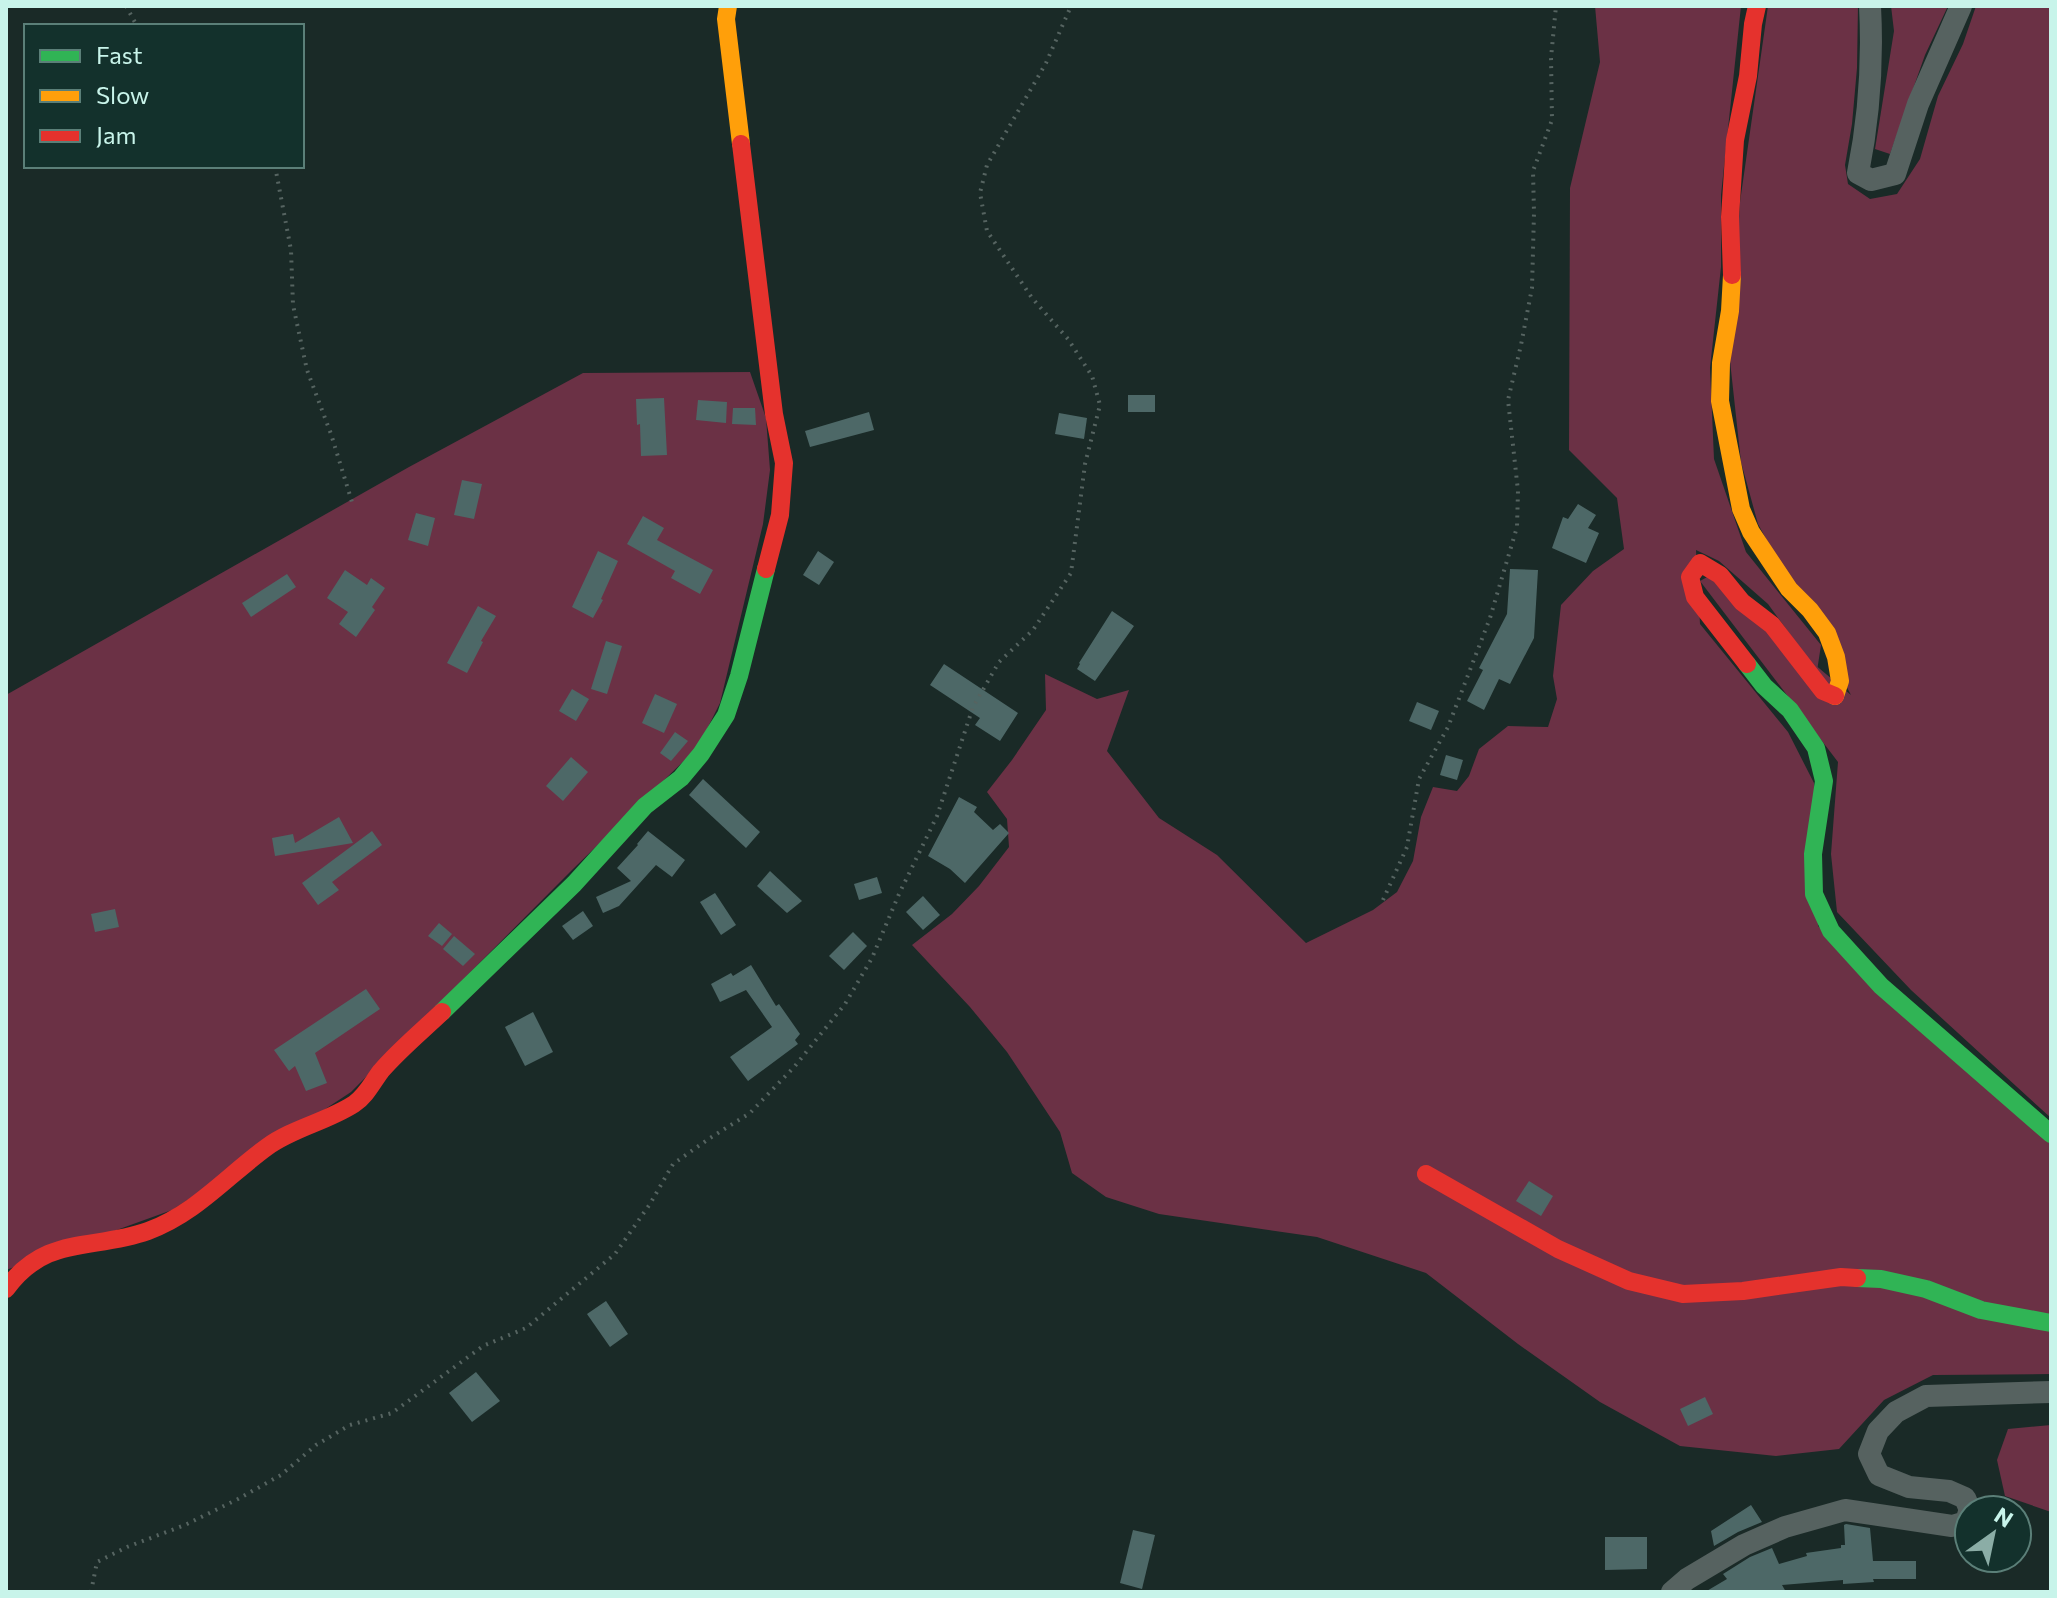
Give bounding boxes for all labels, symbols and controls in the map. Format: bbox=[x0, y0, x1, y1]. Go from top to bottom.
legend bbox=[24, 24, 304, 168]
text: Fast bbox=[96, 40, 143, 69]
text: Slow bbox=[96, 80, 149, 109]
text: Jam bbox=[96, 120, 136, 149]
north arrow bbox=[1953, 1494, 2033, 1574]
text: N bbox=[1990, 1501, 2018, 1533]

